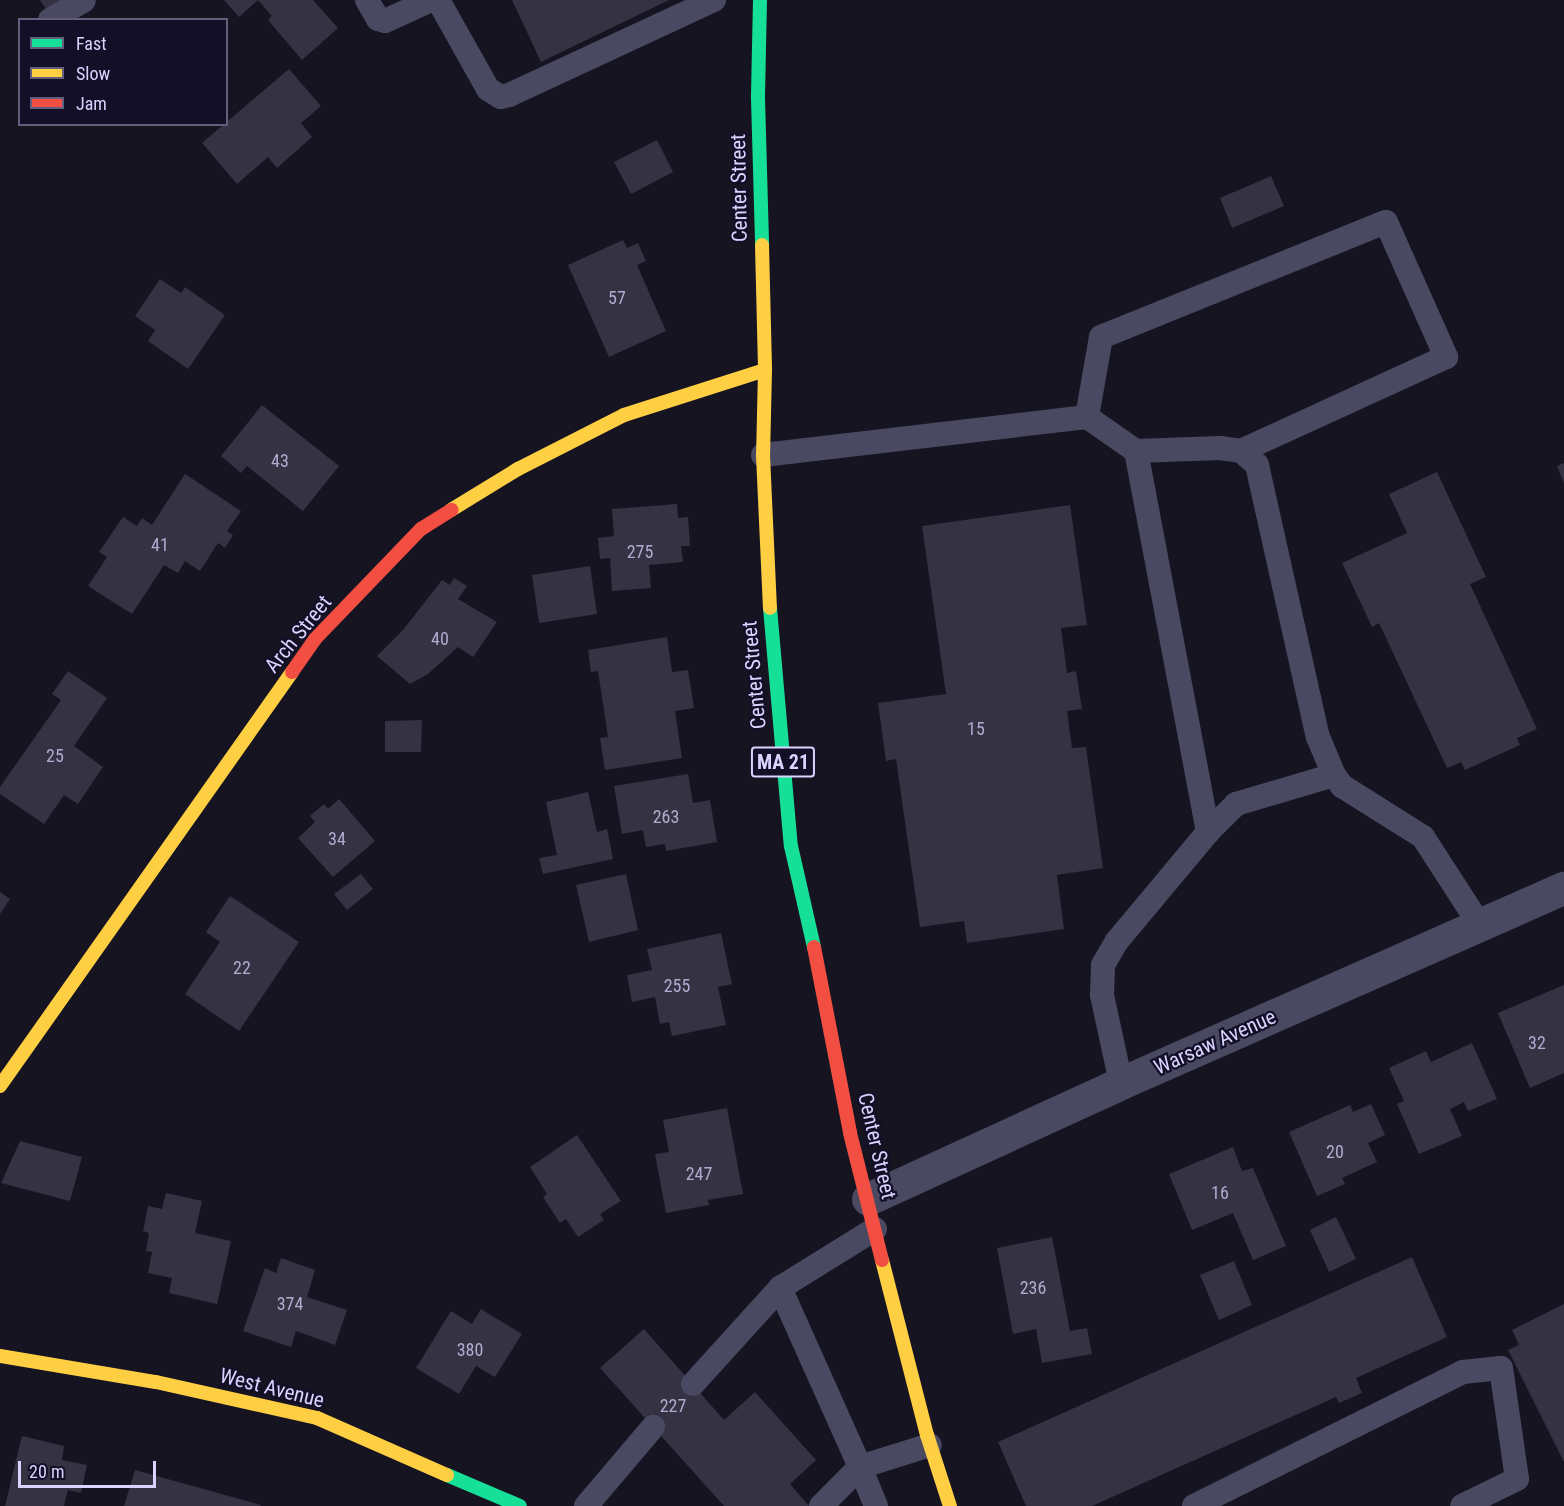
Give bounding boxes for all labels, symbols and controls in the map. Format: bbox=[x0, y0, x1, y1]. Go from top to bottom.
legend bbox=[18, 18, 228, 126]
text: Fast bbox=[76, 33, 107, 54]
text: Slow bbox=[76, 63, 110, 84]
text: Jam bbox=[76, 93, 107, 114]
street label: Center Street bbox=[725, 134, 753, 242]
house number: 57 bbox=[608, 287, 626, 309]
house number: 43 bbox=[271, 450, 289, 472]
house number: 41 bbox=[151, 534, 169, 556]
house number: 275 bbox=[627, 541, 653, 563]
street label: Arch Street bbox=[259, 590, 337, 678]
street label: Center Street bbox=[737, 620, 771, 730]
house number: 40 bbox=[431, 628, 449, 650]
house number: 15 bbox=[967, 718, 985, 740]
house number: 25 bbox=[46, 745, 64, 767]
road number: MA 21 bbox=[750, 745, 816, 779]
house number: 263 bbox=[653, 806, 679, 828]
house number: 34 bbox=[328, 828, 346, 850]
house number: 22 bbox=[233, 957, 251, 979]
house number: 255 bbox=[664, 975, 690, 997]
street label: Warsaw Avenue bbox=[1150, 1004, 1280, 1080]
house number: 32 bbox=[1528, 1032, 1546, 1054]
street label: Center Street bbox=[853, 1090, 901, 1202]
house number: 20 bbox=[1326, 1141, 1344, 1163]
house number: 247 bbox=[686, 1163, 712, 1185]
house number: 16 bbox=[1211, 1182, 1229, 1204]
house number: 236 bbox=[1020, 1277, 1046, 1299]
house number: 374 bbox=[277, 1293, 303, 1315]
house number: 380 bbox=[457, 1339, 483, 1361]
street label: West Avenue bbox=[217, 1363, 327, 1413]
house number: 227 bbox=[660, 1395, 686, 1417]
scale bar bbox=[21, 1449, 159, 1487]
text: 20 m bbox=[29, 1461, 64, 1482]

